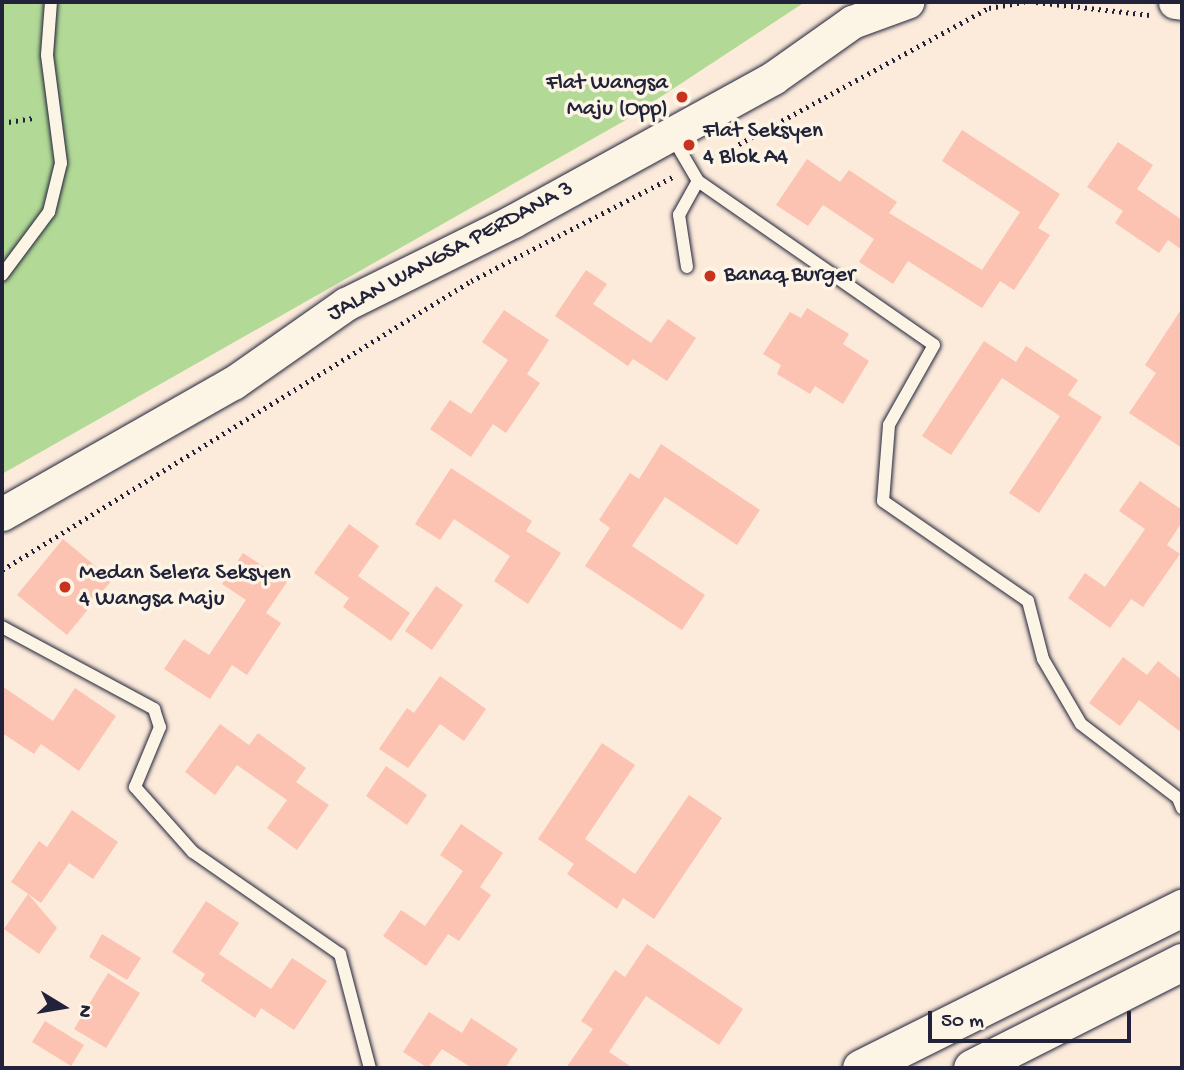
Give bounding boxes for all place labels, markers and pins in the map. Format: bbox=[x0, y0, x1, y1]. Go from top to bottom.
place label: Flat Wangsa Maju (Opp) bbox=[546, 70, 668, 124]
marker: Flat Wangsa Maju (Opp) bbox=[674, 89, 690, 105]
place label: Flat Seksyen 4 Blok A4 bbox=[703, 118, 823, 172]
marker: Flat Seksyen 4 Blok A4 bbox=[681, 137, 697, 153]
place label: Banaq Burger bbox=[724, 262, 855, 290]
marker: Banaq Burger bbox=[702, 268, 718, 284]
place label: Medan Selera Seksyen 4 Wangsa Maju bbox=[79, 560, 291, 614]
marker: Medan Selera Seksyen 4 Wangsa Maju bbox=[57, 579, 73, 595]

